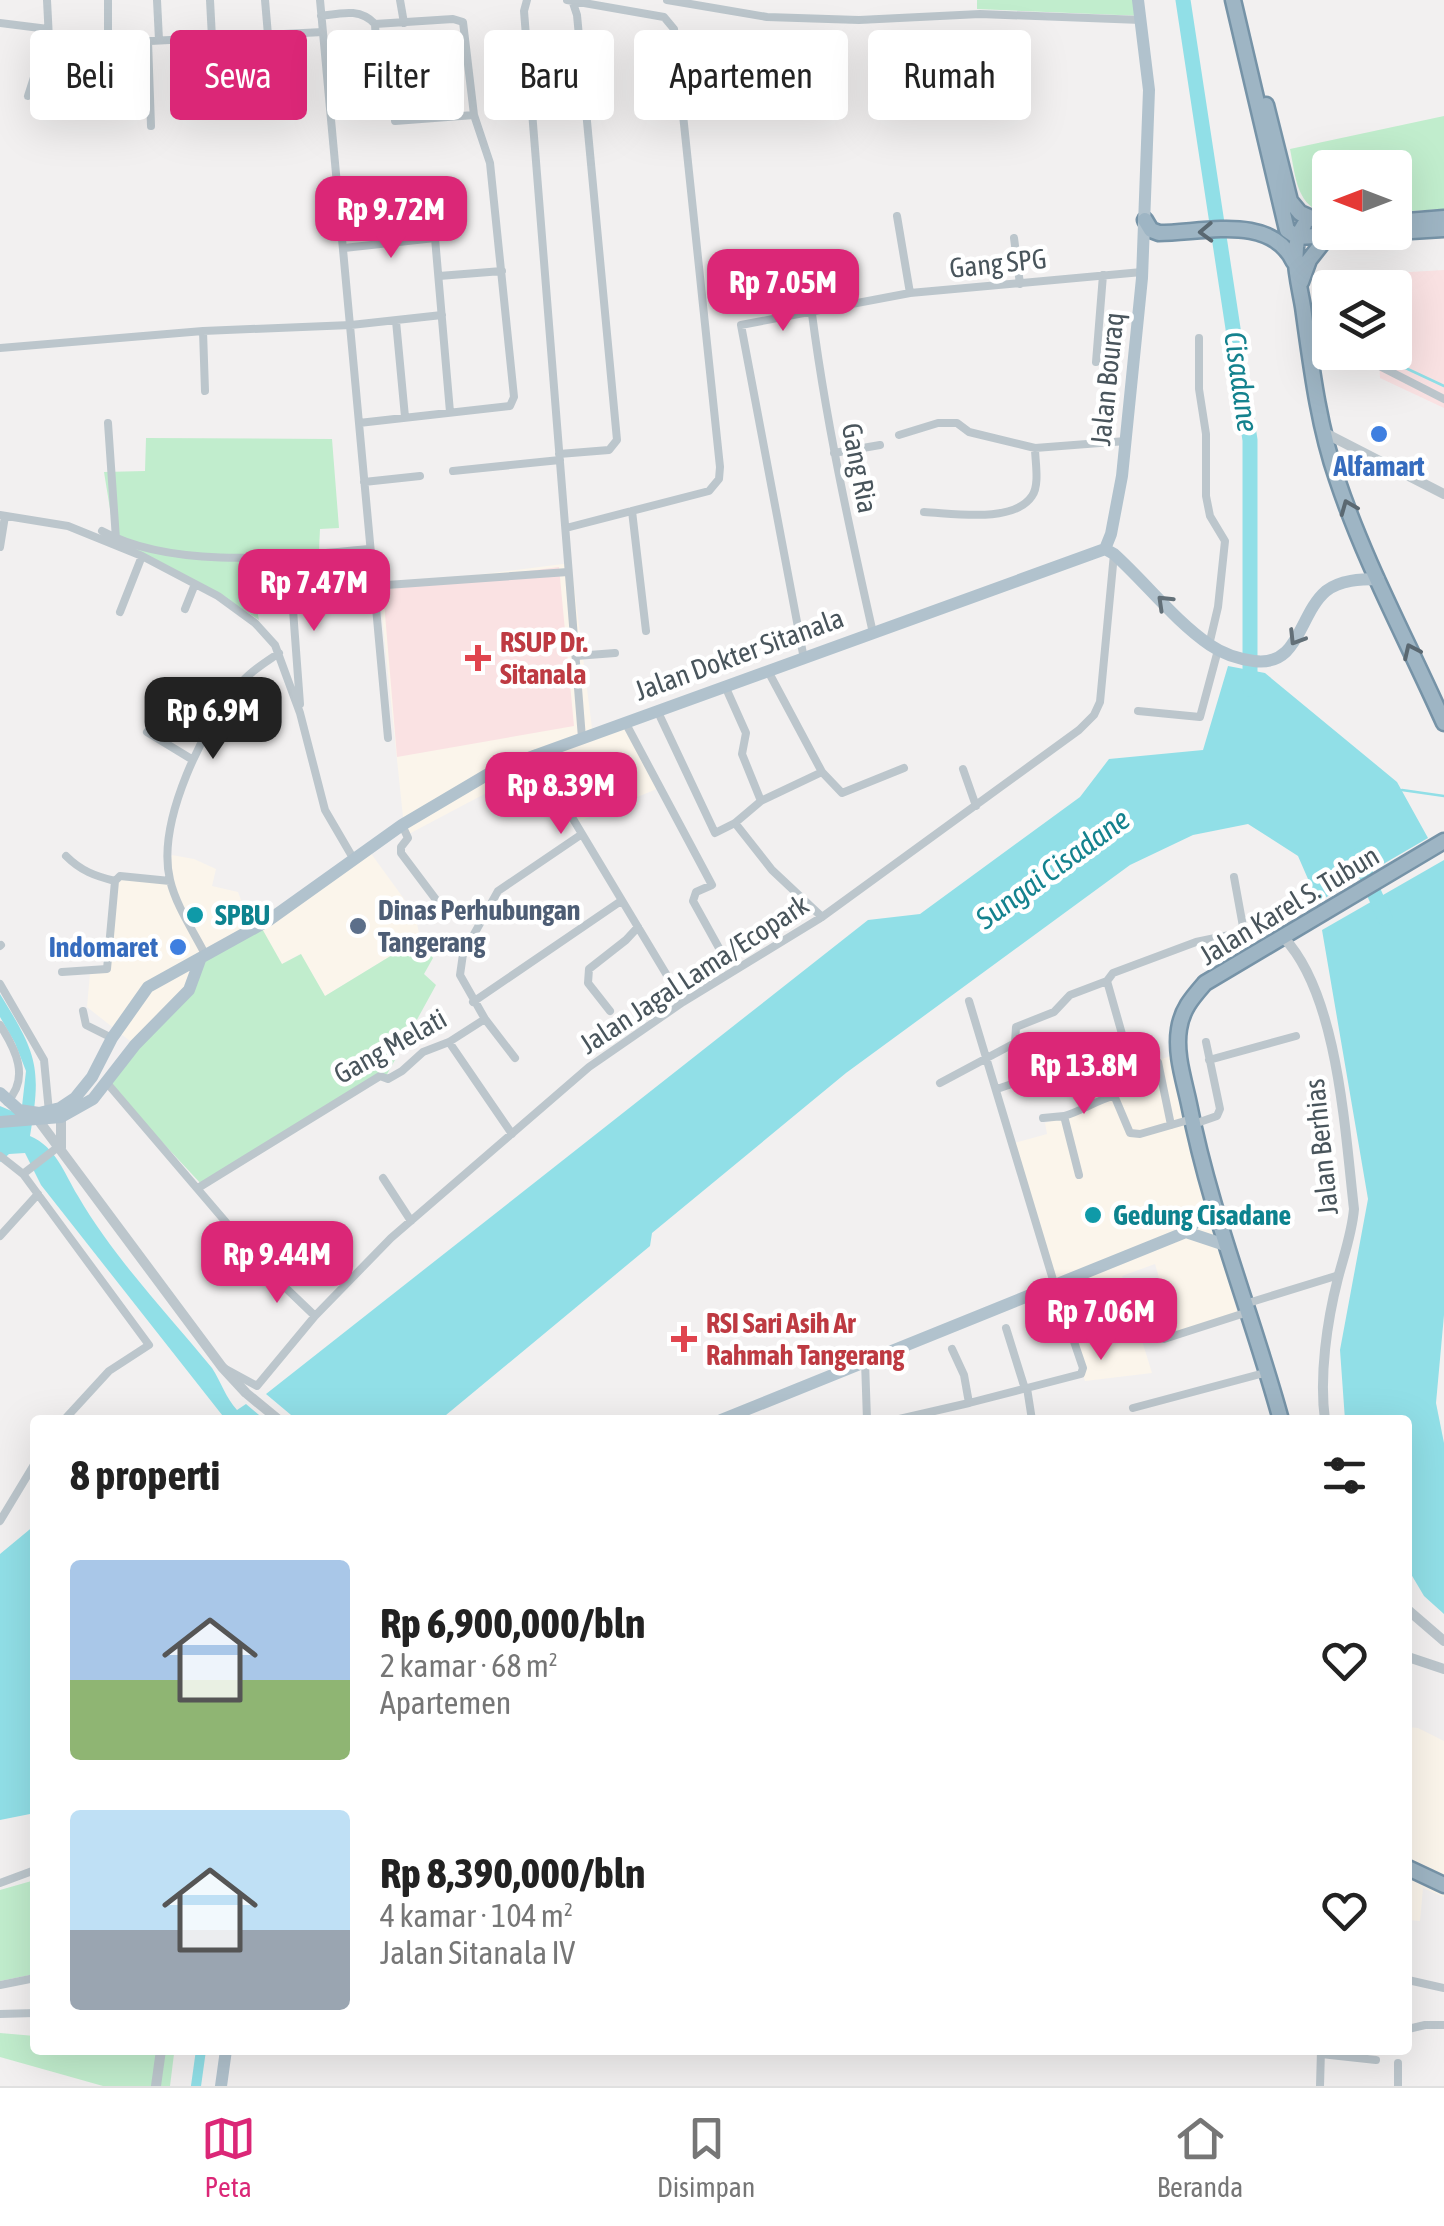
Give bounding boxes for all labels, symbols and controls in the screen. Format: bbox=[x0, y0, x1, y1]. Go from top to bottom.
chip: Beli bbox=[30, 30, 150, 120]
chip: Sewa bbox=[170, 30, 307, 120]
chip: Filter bbox=[327, 30, 464, 120]
chip: Baru bbox=[484, 30, 614, 120]
chip: Apartemen bbox=[634, 30, 848, 120]
chip: Rumah bbox=[868, 30, 1031, 120]
north arrow bbox=[1312, 150, 1412, 250]
map controls bbox=[1312, 150, 1412, 370]
pin: Rp 9.72M bbox=[288, 176, 494, 261]
text: Rp 9.72M bbox=[337, 190, 445, 227]
one-way arrow bbox=[1198, 221, 1214, 242]
street label: Gang SPG bbox=[948, 242, 1048, 284]
pin: Rp 7.05M bbox=[680, 249, 886, 334]
text: Rp 7.05M bbox=[729, 263, 837, 300]
button: layers bbox=[1312, 270, 1412, 370]
street label: Jalan Bouraq bbox=[1084, 311, 1130, 447]
water label: Cisadane bbox=[1218, 329, 1266, 434]
street label: Gang Ria bbox=[836, 420, 884, 516]
marker: Alfamart bbox=[1368, 423, 1390, 445]
place label: Alfamart bbox=[1332, 450, 1425, 482]
one-way arrow bbox=[1340, 499, 1360, 517]
pin: Rp 7.47M bbox=[211, 549, 417, 634]
text: Rp 7.47M bbox=[260, 563, 368, 600]
one-way arrow bbox=[1158, 596, 1176, 614]
street label: Jalan Dokter Sitanala bbox=[630, 601, 848, 707]
place label: RSUP Dr. Sitanala bbox=[500, 626, 588, 690]
one-way arrow bbox=[1289, 627, 1308, 645]
one-way arrow bbox=[1404, 643, 1424, 661]
marker: RSUP Dr. Sitanala bbox=[465, 645, 491, 671]
pin: Rp 6.9M bbox=[121, 677, 305, 762]
text: Rp 6.9M bbox=[167, 691, 259, 728]
pin: Rp 8.39M bbox=[458, 752, 664, 837]
text: Rp 8.39M bbox=[507, 766, 615, 803]
water label: Sungai Cisadane bbox=[968, 801, 1136, 936]
street label: Jalan Karel S. Tubun bbox=[1193, 839, 1385, 971]
street label: Jalan Jagal Lama/Ecopark bbox=[574, 888, 814, 1060]
place label: Dinas Perhubungan Tangerang bbox=[378, 894, 580, 958]
place label: SPBU bbox=[215, 899, 270, 931]
marker: SPBU bbox=[184, 904, 206, 926]
marker: Dinas Perhubungan Tangerang bbox=[347, 915, 369, 937]
place label: Indomaret bbox=[49, 931, 158, 963]
marker: Indomaret bbox=[167, 936, 189, 958]
street label: Gang Melati bbox=[328, 1002, 452, 1090]
pin: Rp 13.8M bbox=[981, 1032, 1187, 1117]
text: Rp 13.8M bbox=[1030, 1046, 1138, 1083]
street label: Jalan Berhias bbox=[1298, 1077, 1344, 1217]
place label: Gedung Cisadane bbox=[1113, 1199, 1291, 1231]
marker: Gedung Cisadane bbox=[1082, 1204, 1104, 1226]
pin: Rp 9.44M bbox=[174, 1221, 380, 1306]
text: Rp 9.44M bbox=[223, 1235, 331, 1272]
pin: Rp 7.06M bbox=[998, 1278, 1204, 1363]
text: Rp 7.06M bbox=[1047, 1292, 1155, 1329]
place label: RSI Sari Asih Ar Rahmah Tangerang bbox=[706, 1307, 906, 1371]
marker: RSI Sari Asih Ar Rahmah Tangerang bbox=[671, 1326, 697, 1352]
icon: filters bbox=[1317, 1448, 1372, 1503]
text: 8 properti bbox=[70, 1451, 220, 1499]
text: Rp 6,900,000/bln bbox=[380, 1599, 645, 1647]
icon: home bbox=[150, 1600, 270, 1720]
icon: heart bbox=[1317, 1633, 1372, 1688]
text: 2 kamar · 68 m² bbox=[380, 1647, 558, 1684]
text: Apartemen bbox=[380, 1684, 511, 1721]
text: Rp 8,390,000/bln bbox=[380, 1849, 645, 1897]
icon: home bbox=[150, 1850, 270, 1970]
icon: heart bbox=[1317, 1883, 1372, 1938]
text: 4 kamar · 104 m² bbox=[380, 1897, 573, 1934]
text: Jalan Sitanala IV bbox=[380, 1934, 575, 1971]
tab: Peta bbox=[201, 2111, 256, 2203]
tab: Disimpan bbox=[657, 2111, 755, 2203]
tab: Beranda bbox=[1157, 2111, 1243, 2203]

